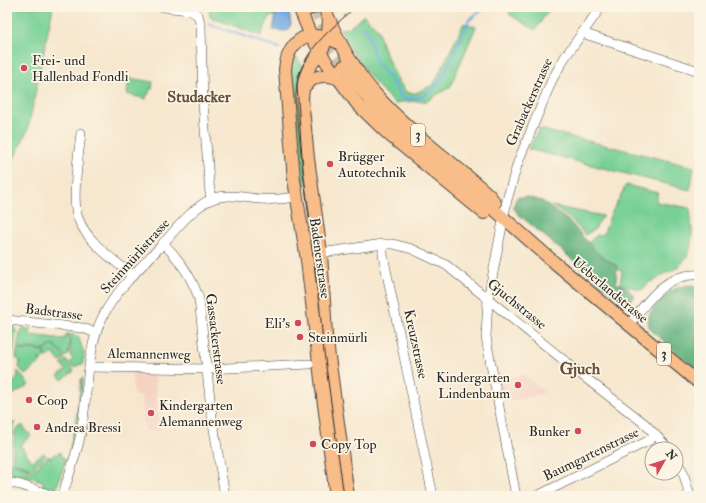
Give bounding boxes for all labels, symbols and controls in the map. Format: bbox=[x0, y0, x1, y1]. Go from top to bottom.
place label: Frei- und Hallenbad Fondli bbox=[32, 52, 129, 85]
street label: Grabackerstrasse bbox=[502, 55, 556, 149]
marker: Frei- und Hallenbad Fondli bbox=[19, 63, 29, 73]
district label: Studacker bbox=[167, 87, 232, 107]
road number: 3 bbox=[411, 124, 425, 146]
place label: Brügger Autotechnik bbox=[337, 148, 407, 181]
marker: Brügger Autotechnik bbox=[325, 159, 335, 169]
street label: Steinmürlistrasse bbox=[97, 215, 173, 297]
street label: Badenerstrasse bbox=[306, 216, 334, 300]
street label: Ueberlandstrasse bbox=[568, 253, 652, 327]
street label: Gjuchstrasse bbox=[484, 275, 550, 333]
street label: Gassackerstrasse bbox=[202, 292, 230, 386]
street label: Badstrasse bbox=[24, 300, 84, 324]
street label: Kreuzstrasse bbox=[400, 308, 432, 380]
place label: Eli's bbox=[264, 315, 290, 332]
marker: Eli's bbox=[293, 318, 303, 328]
place label: Steinmürli bbox=[308, 329, 368, 346]
marker: Steinmürli bbox=[295, 332, 305, 342]
road number: 3 bbox=[657, 343, 671, 365]
street label: Alemannenweg bbox=[106, 345, 192, 363]
district label: Gjuch bbox=[560, 359, 601, 379]
place label: Kindergarten Lindenbaum bbox=[436, 369, 510, 402]
marker: Kindergarten Lindenbaum bbox=[513, 380, 523, 390]
place label: Coop bbox=[37, 392, 68, 410]
marker: Coop bbox=[24, 395, 34, 405]
place label: Kindergarten Alemannenweg bbox=[158, 397, 244, 430]
marker: Kindergarten Alemannenweg bbox=[146, 408, 156, 418]
place label: Andrea Bressi bbox=[44, 419, 121, 436]
marker: Andrea Bressi bbox=[32, 422, 42, 432]
place label: Bunker bbox=[529, 423, 571, 440]
street label: Baumgartenstrasse bbox=[540, 423, 642, 484]
marker: Bunker bbox=[573, 426, 583, 436]
place label: Copy Top bbox=[321, 436, 377, 454]
marker: Copy Top bbox=[308, 439, 318, 449]
north arrow bbox=[644, 441, 684, 481]
text: N bbox=[663, 446, 680, 464]

